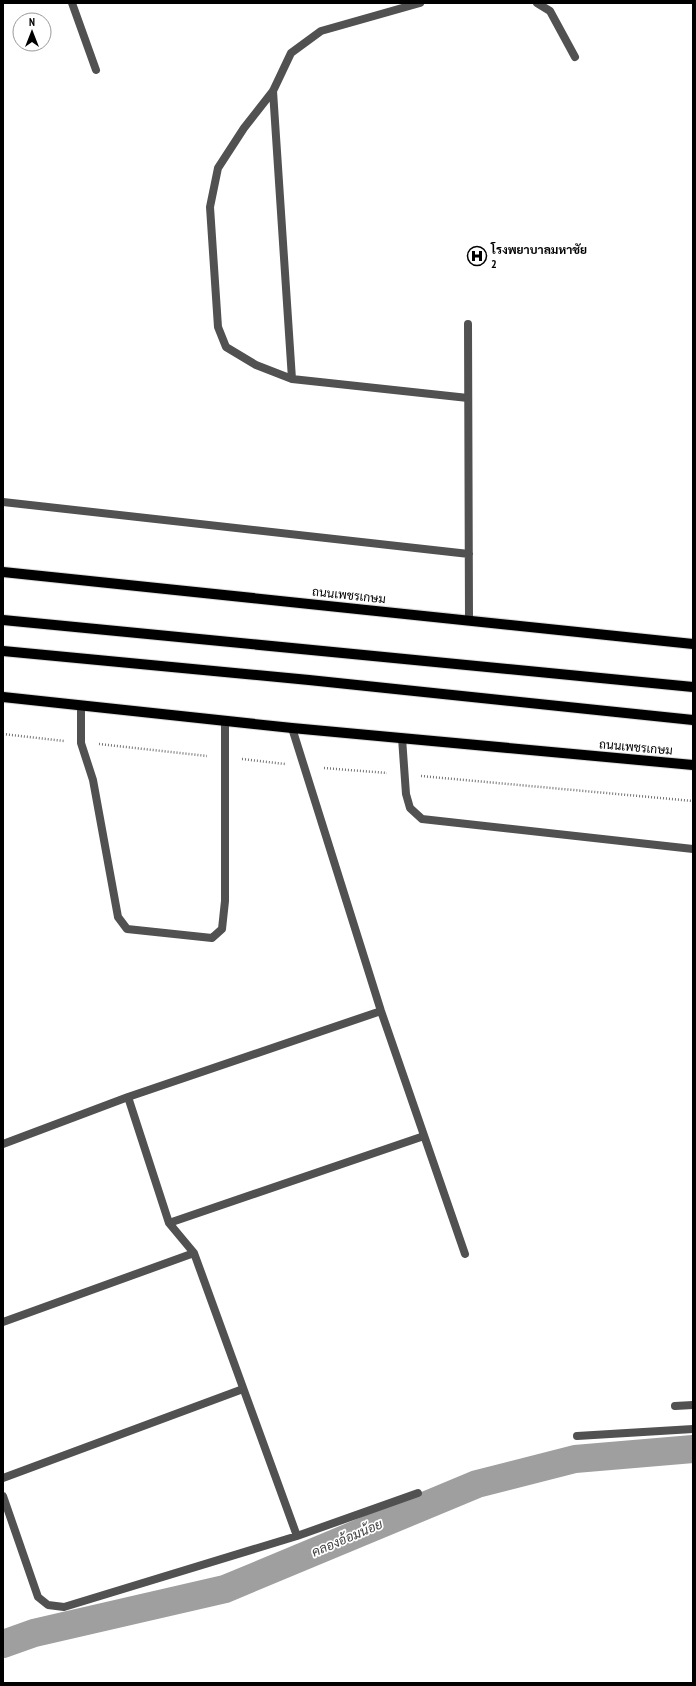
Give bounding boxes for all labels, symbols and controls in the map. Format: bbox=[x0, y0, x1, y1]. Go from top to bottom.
north arrow bbox=[12, 12, 52, 52]
text: N bbox=[29, 15, 35, 29]
place label: โรงพยาบาลมหาชัย 2 bbox=[490, 242, 587, 271]
hospital icon: โรงพยาบาลมหาชัย 2 bbox=[466, 245, 488, 267]
street label: ถนนเพชรเกษม bbox=[312, 584, 386, 606]
street label: ถนนเพชรเกษม bbox=[599, 736, 673, 758]
water label: คลองอ้อมน้อย bbox=[309, 1515, 386, 1561]

